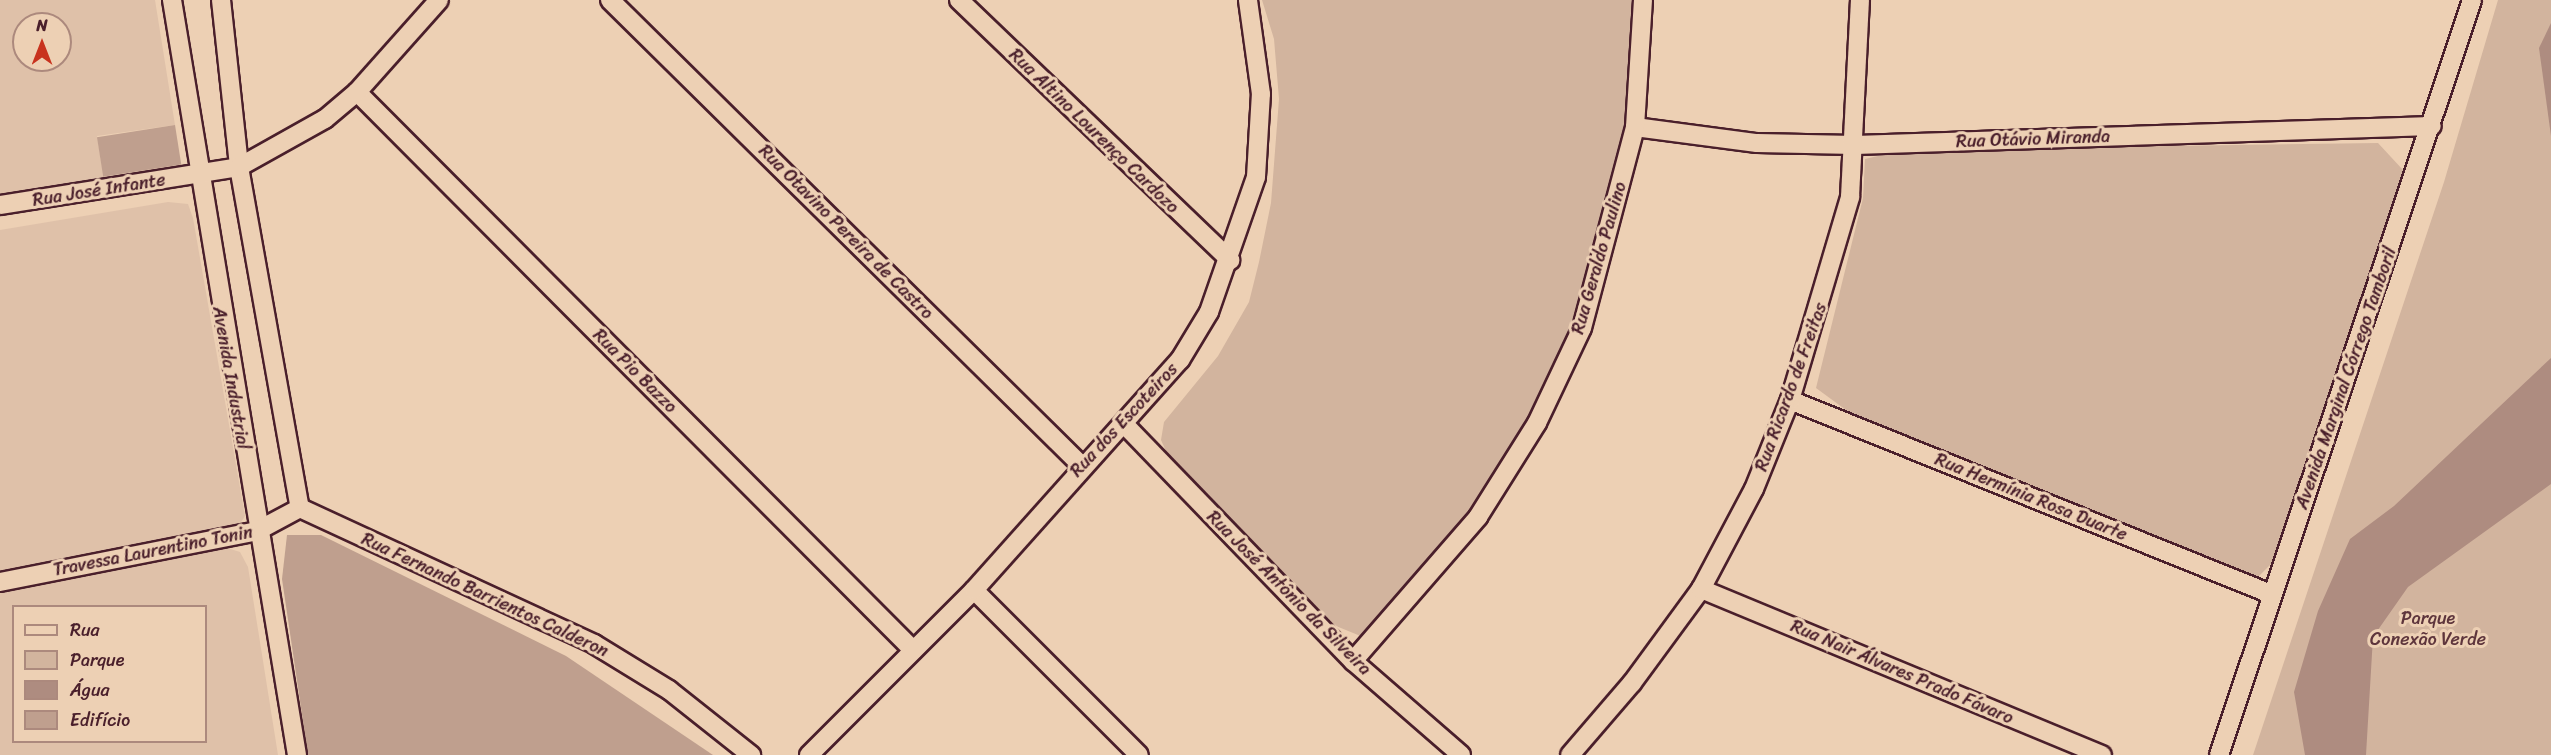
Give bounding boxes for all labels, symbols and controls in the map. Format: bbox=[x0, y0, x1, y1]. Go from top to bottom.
text: N bbox=[36, 11, 48, 40]
north arrow bbox=[12, 12, 72, 72]
street label: Rua Altino Lourenço Cardozo bbox=[1005, 44, 1183, 218]
street label: Rua Otávio Miranda bbox=[1956, 126, 2110, 152]
street label: Rua Otavino Pereira de Castro bbox=[754, 140, 938, 324]
street label: Rua José Infante bbox=[31, 169, 167, 211]
street label: Rua Geraldo Paulino bbox=[1567, 179, 1631, 337]
street label: Avenida Marginal Córrego Tamboril bbox=[2291, 244, 2401, 512]
street label: Rua Ricardo de Freitas bbox=[1750, 300, 1832, 474]
street label: Avenida Industrial bbox=[208, 305, 254, 451]
street label: Rua Pio Bazzo bbox=[588, 324, 682, 418]
street label: Rua dos Escoteiros bbox=[1065, 358, 1183, 482]
street label: Rua Hermínia Rosa Duarte bbox=[1931, 448, 2131, 546]
street label: Rua José Antônio da Silveira bbox=[1202, 506, 1376, 680]
street label: Travessa Laurentino Tonin bbox=[52, 521, 254, 581]
street label: Rua Fernando Barrientos Calderon bbox=[358, 528, 612, 662]
legend bbox=[12, 605, 207, 743]
park label: Parque Conexão Verde bbox=[2370, 608, 2486, 650]
text: Rua bbox=[70, 614, 100, 646]
street label: Rua Nair Álvares Prado Fávaro bbox=[1787, 615, 2017, 729]
text: Parque bbox=[70, 644, 124, 676]
text: Água bbox=[70, 674, 110, 706]
text: Edifício bbox=[70, 704, 130, 736]

